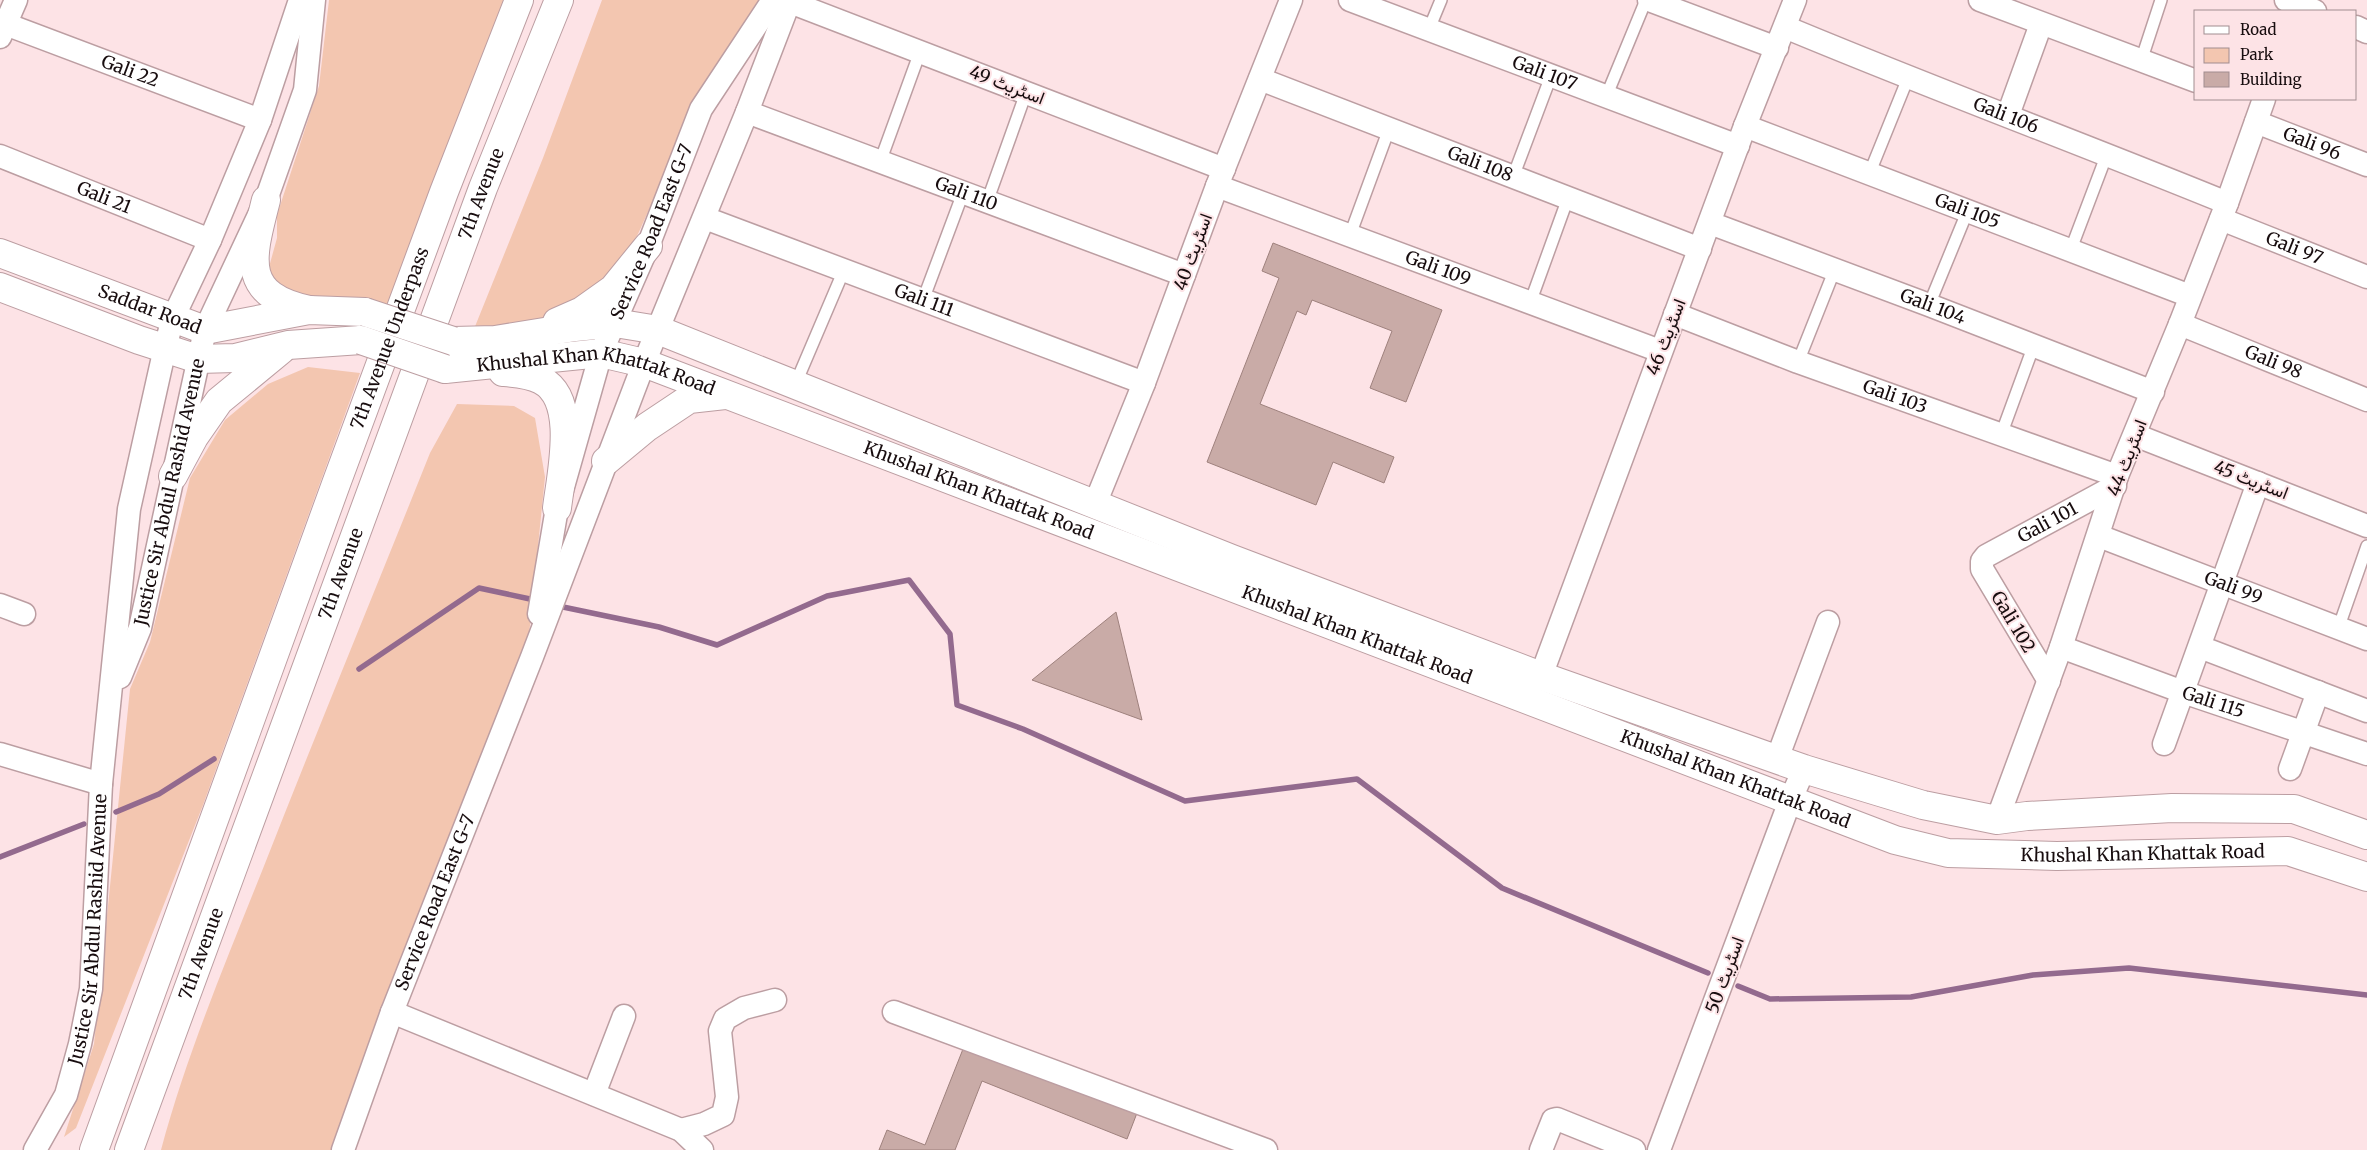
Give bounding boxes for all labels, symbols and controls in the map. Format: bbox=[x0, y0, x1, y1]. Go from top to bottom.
legend bbox=[2194, 10, 2357, 100]
text: Road bbox=[2240, 20, 2276, 39]
text: Park bbox=[2240, 45, 2274, 64]
street label: Gali 22 bbox=[98, 49, 162, 92]
street label: Gali 107 bbox=[1509, 50, 1580, 95]
street label: اسٹریٹ 49 bbox=[966, 60, 1048, 109]
text: Building bbox=[2240, 70, 2302, 89]
street label: Gali 106 bbox=[1970, 92, 2042, 138]
street label: Gali 96 bbox=[2280, 122, 2344, 165]
street label: Service Road East G-7 bbox=[605, 141, 697, 323]
street label: Gali 108 bbox=[1444, 141, 1516, 187]
street label: 7th Avenue bbox=[453, 144, 509, 243]
street label: Gali 110 bbox=[932, 171, 1001, 215]
street label: Gali 21 bbox=[74, 176, 135, 218]
street label: Gali 105 bbox=[1932, 188, 2003, 233]
street label: اسٹریٹ 40 bbox=[1168, 210, 1217, 294]
street label: Gali 97 bbox=[2263, 226, 2326, 269]
street label: 7th Avenue Underpass bbox=[345, 244, 434, 432]
street label: Gali 109 bbox=[1402, 245, 1474, 291]
street label: Gali 111 bbox=[891, 278, 957, 322]
street label: Saddar Road bbox=[95, 279, 205, 339]
street label: Gali 104 bbox=[1897, 283, 1969, 329]
street label: اسٹریٹ 46 bbox=[1640, 295, 1691, 378]
street label: Gali 98 bbox=[2242, 340, 2306, 383]
street label: Khushal Khan Khattak Road bbox=[475, 341, 719, 400]
street label: Justice Sir Abdul Rashid Avenue bbox=[129, 356, 209, 629]
street label: Gali 103 bbox=[1860, 374, 1931, 418]
street label: اسٹریٹ 44 bbox=[2101, 416, 2152, 499]
street label: Khushal Khan Khattak Road bbox=[860, 436, 1097, 544]
street label: اسٹریٹ 45 bbox=[2211, 455, 2292, 504]
street label: Gali 101 bbox=[2013, 497, 2081, 548]
street label: 7th Avenue bbox=[313, 524, 368, 623]
street label: Gali 99 bbox=[2201, 566, 2266, 609]
street label: Khushal Khan Khattak Road bbox=[1239, 580, 1476, 689]
street label: Gali 102 bbox=[1986, 587, 2041, 657]
street label: Gali 115 bbox=[2179, 681, 2248, 723]
street label: Khushal Khan Khattak Road bbox=[1617, 724, 1854, 833]
street label: Justice Sir Abdul Rashid Avenue bbox=[62, 793, 112, 1069]
street label: Service Road East G-7 bbox=[390, 811, 480, 994]
street label: Khushal Khan Khattak Road bbox=[2020, 840, 2265, 867]
street label: 7th Avenue bbox=[173, 905, 228, 1003]
street label: اسٹریٹ 50 bbox=[1700, 933, 1749, 1016]

